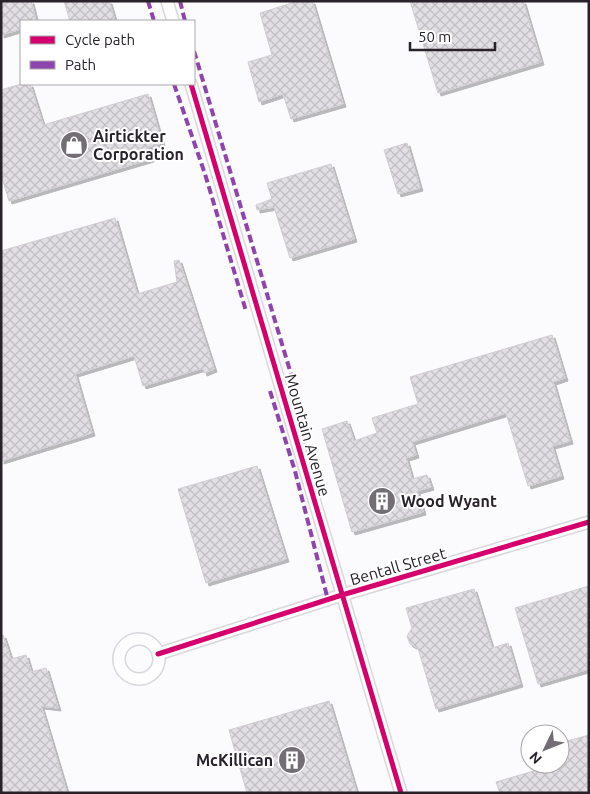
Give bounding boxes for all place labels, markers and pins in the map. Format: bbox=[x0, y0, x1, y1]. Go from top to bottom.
place label: Airtickter Corporation bbox=[93, 127, 184, 163]
shop icon: Airtickter Corporation bbox=[59, 130, 89, 160]
building icon: Wood Wyant bbox=[367, 486, 397, 516]
place label: Wood Wyant bbox=[401, 492, 497, 510]
building icon: McKillican bbox=[277, 745, 307, 775]
place label: McKillican bbox=[196, 751, 273, 769]

